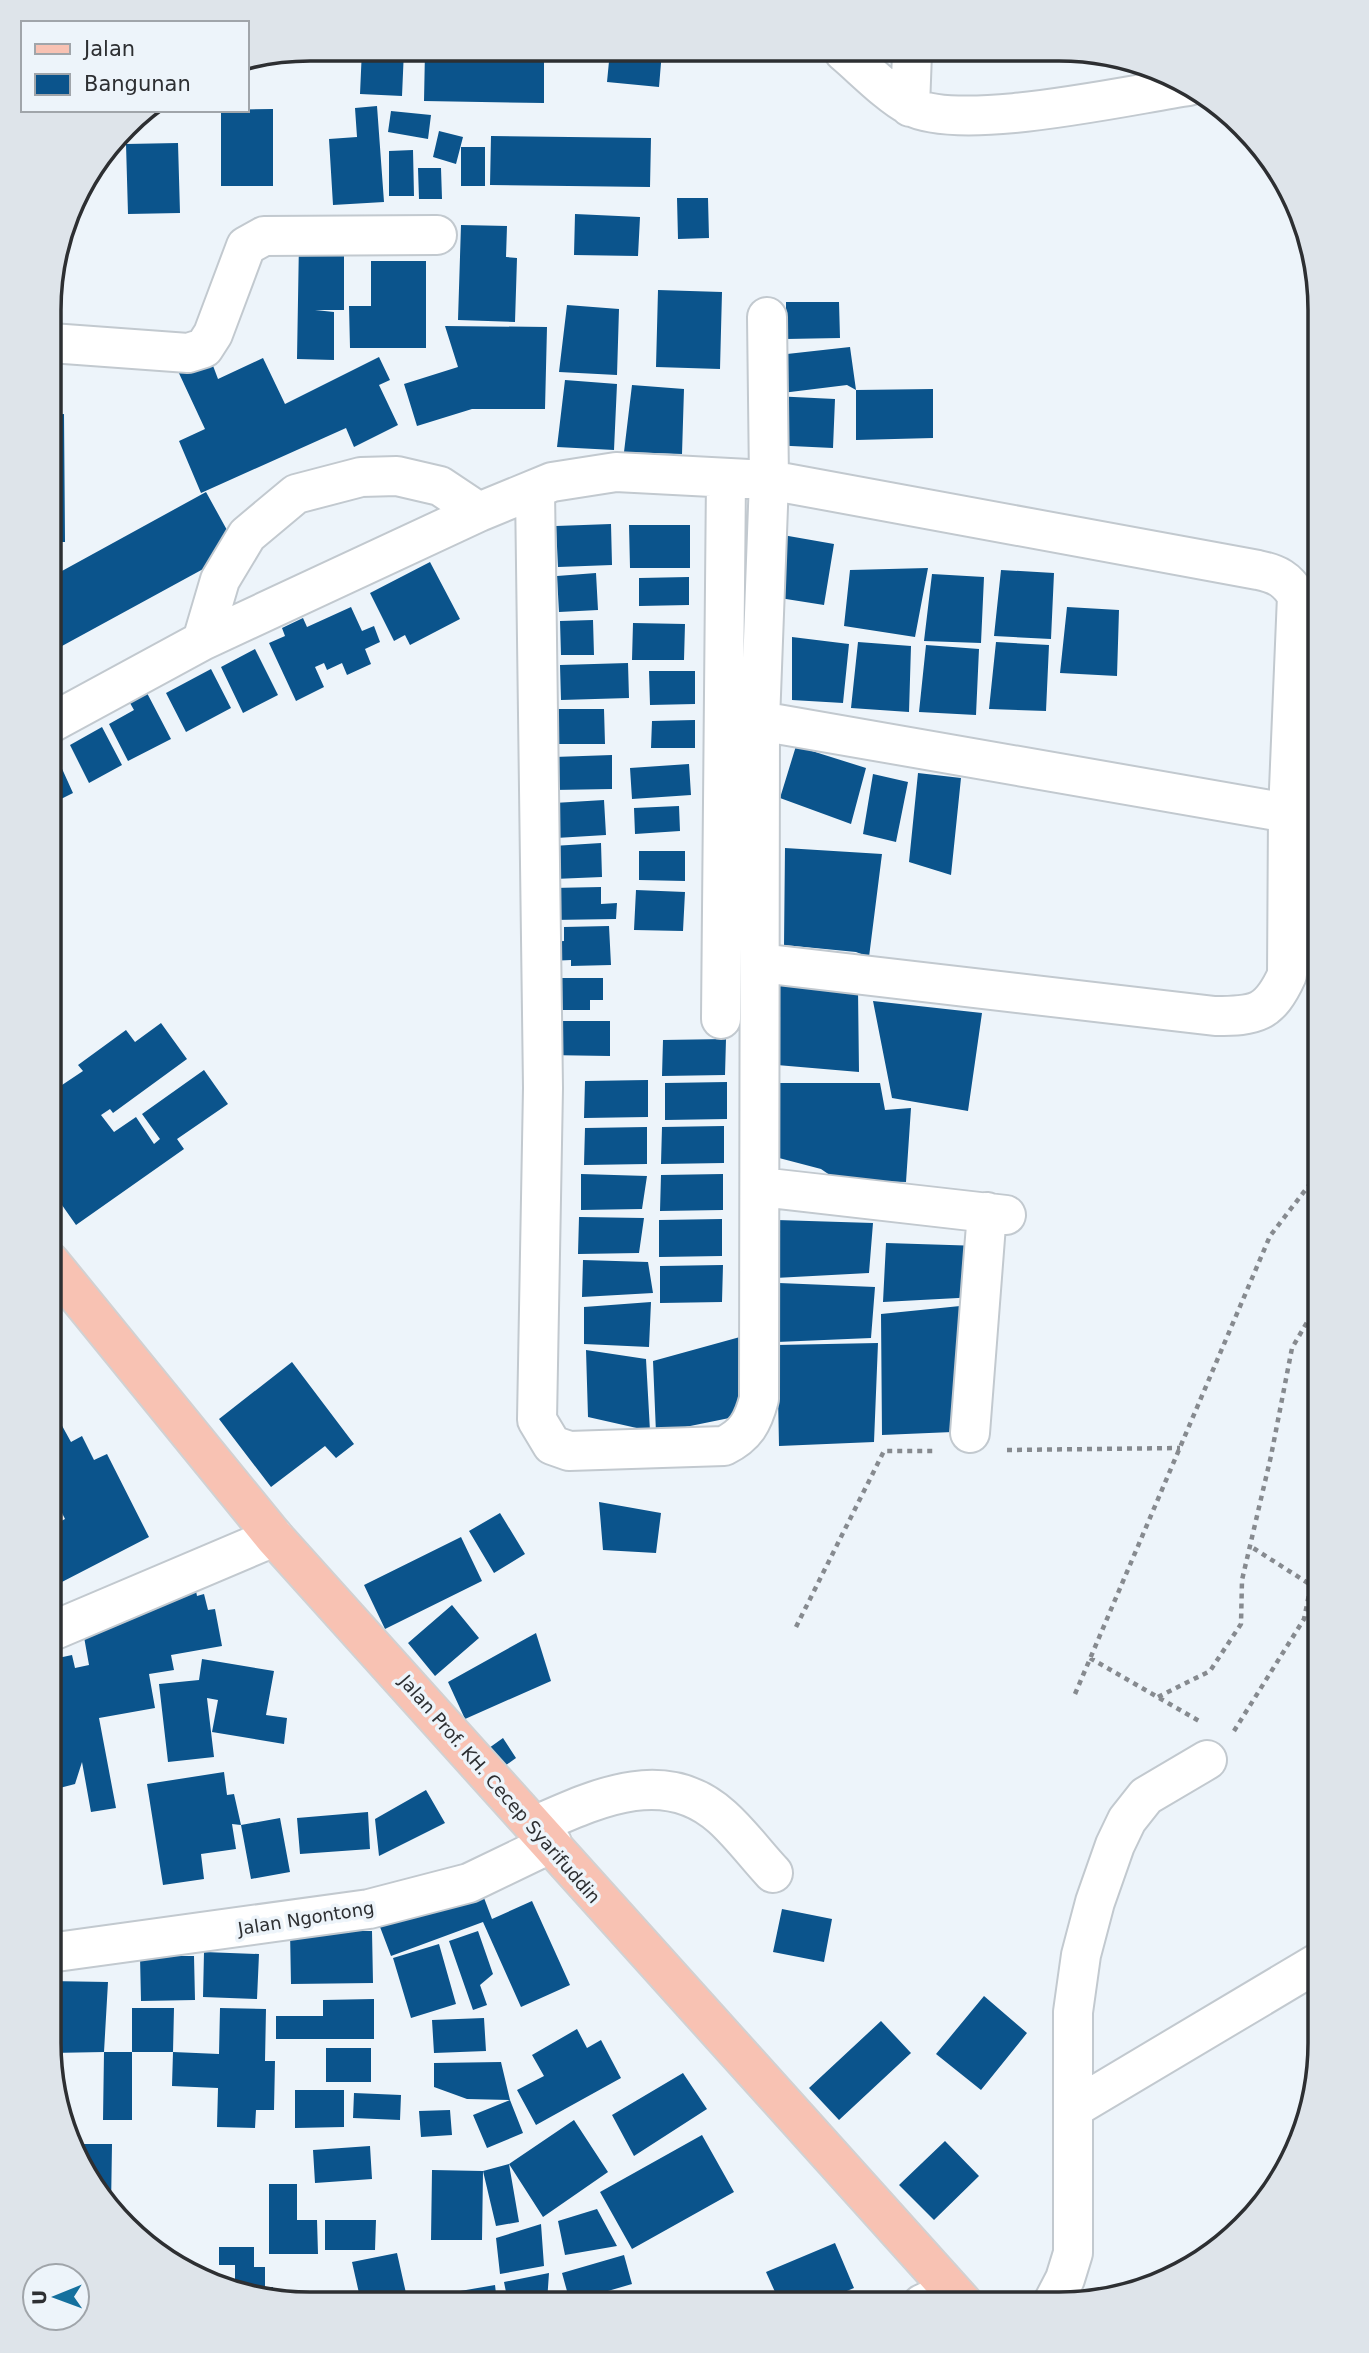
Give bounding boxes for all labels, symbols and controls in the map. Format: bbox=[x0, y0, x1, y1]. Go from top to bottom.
legend bbox=[21, 21, 248, 112]
text: Jalan bbox=[82, 37, 135, 61]
text: Bangunan bbox=[84, 72, 191, 96]
street label: Jalan Prof. KH. Cecep Syarifuddin bbox=[395, 1670, 605, 1907]
street label: Jalan Ngontong bbox=[235, 1897, 376, 1939]
north arrow bbox=[21, 2262, 91, 2332]
text: U bbox=[28, 2289, 50, 2305]

